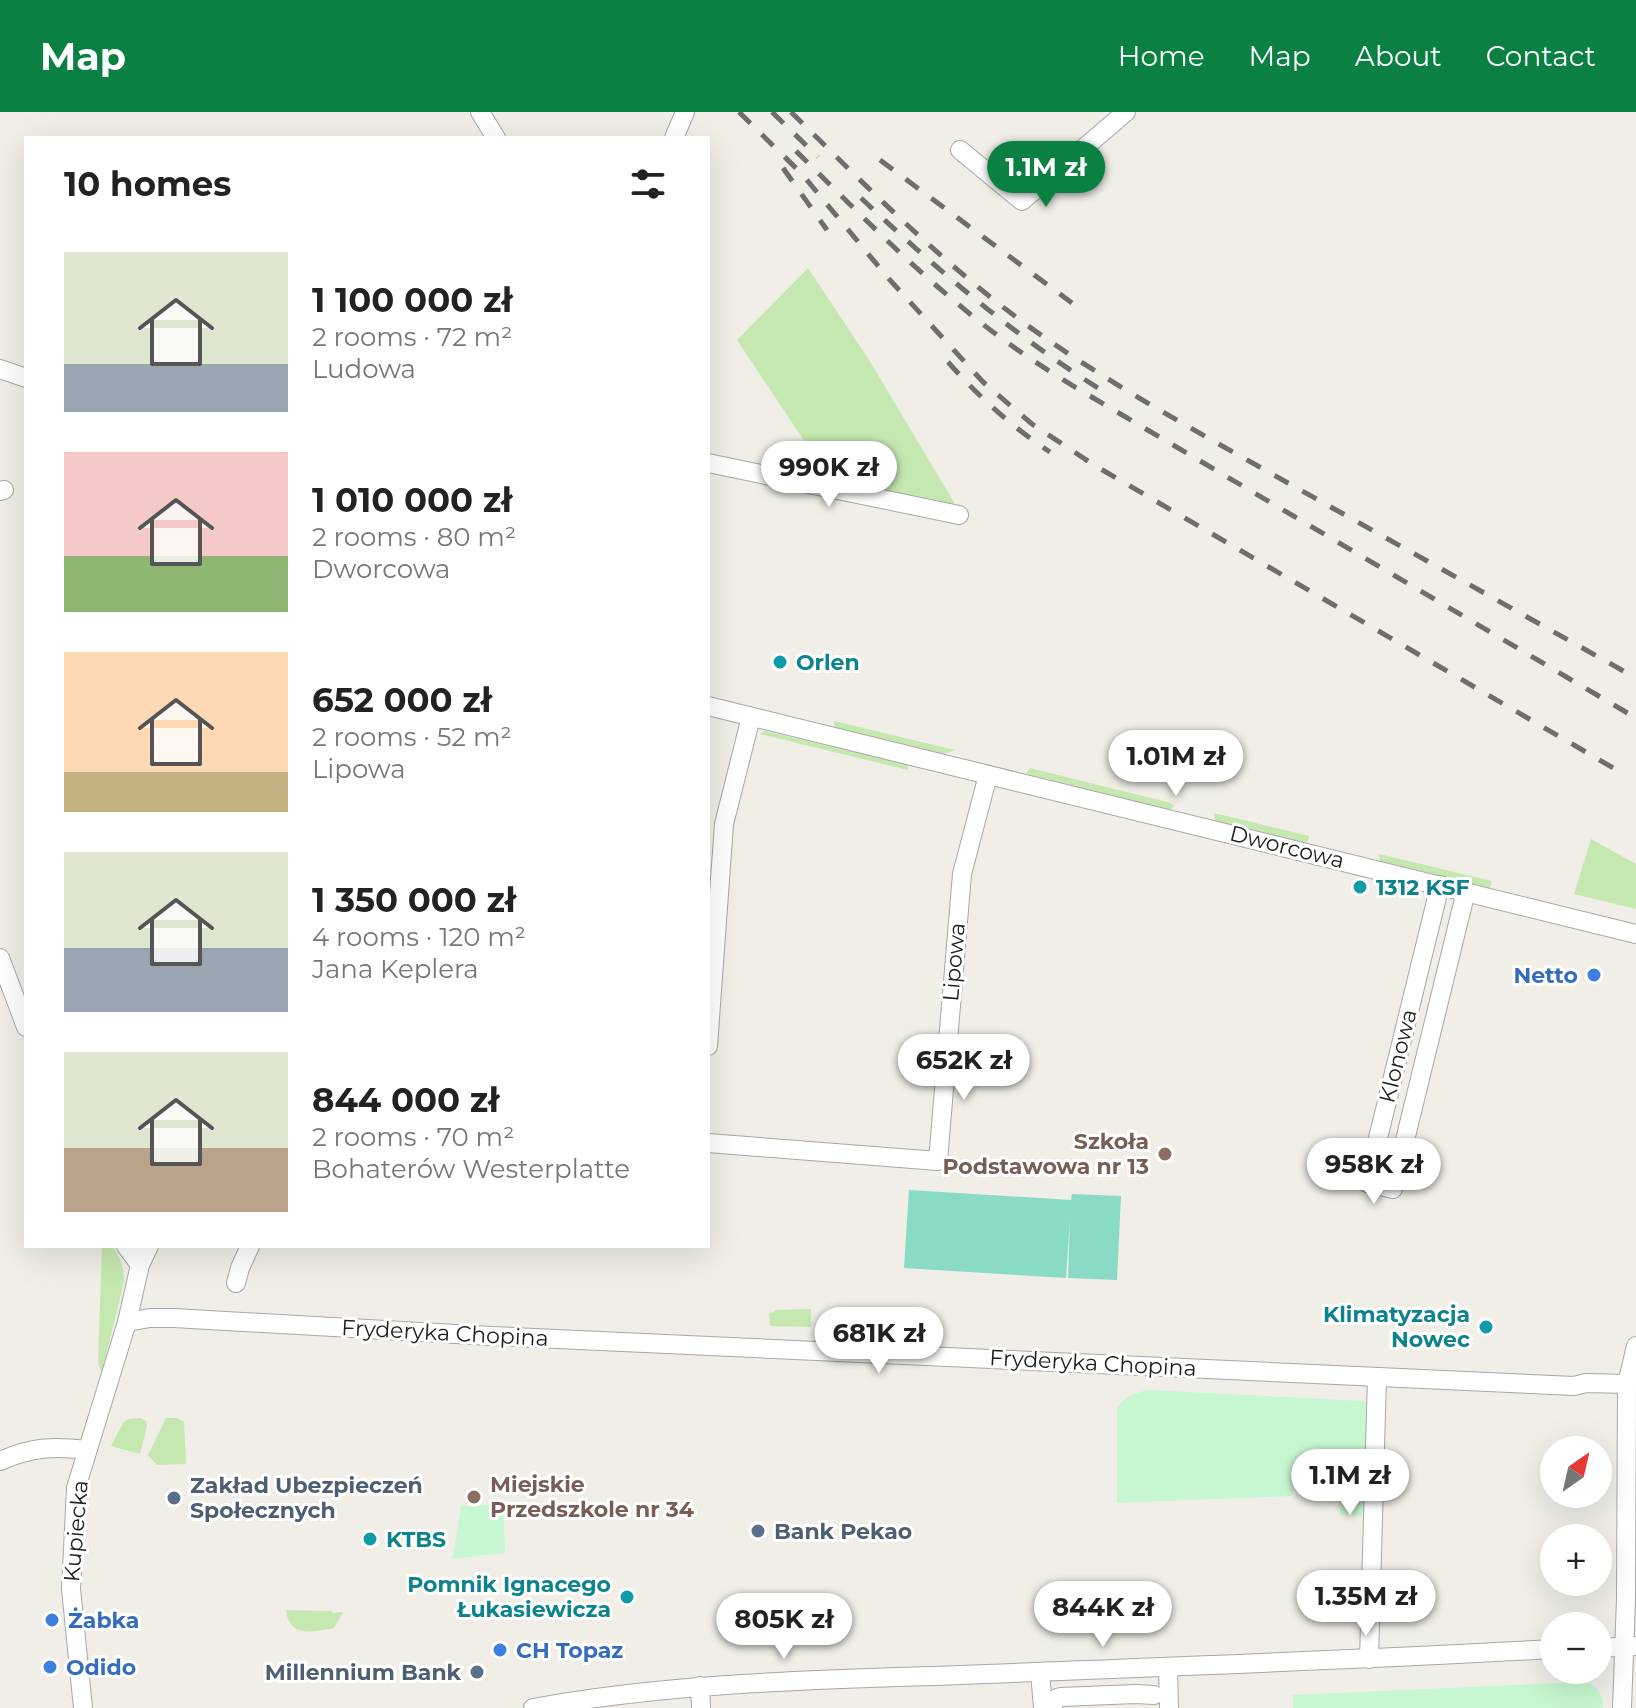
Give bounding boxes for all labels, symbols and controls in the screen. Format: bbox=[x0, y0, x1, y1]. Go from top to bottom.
text: Map bbox=[40, 33, 126, 80]
text: Home bbox=[1118, 39, 1205, 73]
text: Map bbox=[1249, 39, 1311, 73]
text: About bbox=[1355, 39, 1442, 73]
text: Contact bbox=[1486, 39, 1596, 73]
pin: 1.1M zł bbox=[972, 141, 1120, 209]
text: 1.1M zł bbox=[1005, 151, 1087, 183]
icon: filters bbox=[626, 162, 670, 206]
text: 10 homes bbox=[64, 163, 231, 205]
text: 1 100 000 zł bbox=[312, 279, 513, 321]
icon: home bbox=[128, 284, 224, 380]
text: 2 rooms · 72 m² bbox=[312, 321, 512, 353]
text: Ludowa bbox=[312, 353, 416, 385]
pin: 990K zł bbox=[755, 441, 903, 509]
text: 990K zł bbox=[779, 451, 879, 483]
text: 1 010 000 zł bbox=[312, 479, 512, 521]
icon: home bbox=[128, 484, 224, 580]
text: 2 rooms · 80 m² bbox=[312, 521, 516, 553]
text: Dworcowa bbox=[312, 553, 450, 585]
place label: Orlen bbox=[796, 649, 860, 676]
marker: Orlen bbox=[771, 653, 789, 671]
text: 652 000 zł bbox=[312, 679, 492, 721]
icon: home bbox=[128, 684, 224, 780]
text: 2 rooms · 52 m² bbox=[312, 721, 512, 753]
pin: 1.01M zł bbox=[1093, 730, 1259, 798]
text: 1.01M zł bbox=[1126, 740, 1226, 772]
text: Lipowa bbox=[312, 753, 406, 785]
street label: Dworcowa bbox=[1227, 820, 1347, 874]
place label: 1312 KSF bbox=[1376, 874, 1470, 901]
marker: 1312 KSF bbox=[1351, 878, 1369, 896]
text: 1 350 000 zł bbox=[312, 879, 516, 921]
icon: home bbox=[128, 884, 224, 980]
text: 4 rooms · 120 m² bbox=[312, 921, 526, 953]
street label: Lipowa bbox=[937, 921, 971, 1003]
text: Jana Keplera bbox=[312, 953, 479, 985]
place label: Netto bbox=[1513, 962, 1578, 989]
marker: Netto bbox=[1585, 966, 1603, 984]
street label: Klonowa bbox=[1373, 1006, 1423, 1106]
pin: 652K zł bbox=[890, 1034, 1038, 1102]
text: 652K zł bbox=[916, 1044, 1012, 1076]
text: 844 000 zł bbox=[312, 1079, 499, 1121]
icon: home bbox=[128, 1084, 224, 1180]
text: 2 rooms · 70 m² bbox=[312, 1121, 514, 1153]
place label: Szkoła Podstawowa nr 13 bbox=[942, 1128, 1149, 1180]
pin: 958K zł bbox=[1300, 1138, 1448, 1206]
marker: Szkoła Podstawowa nr 13 bbox=[1156, 1145, 1174, 1163]
text: 958K zł bbox=[1325, 1148, 1423, 1180]
text: Bohaterów Westerplatte bbox=[312, 1153, 630, 1185]
place label: Klimatyzacja Nowec bbox=[1323, 1301, 1470, 1353]
pin: 681K zł bbox=[805, 1307, 953, 1375]
street label: Fryderyka Chopina bbox=[341, 1314, 549, 1352]
text: 681K zł bbox=[832, 1317, 926, 1349]
marker: Klimatyzacja Nowec bbox=[1477, 1318, 1495, 1336]
street label: Fryderyka Chopina bbox=[989, 1344, 1197, 1382]
north arrow bbox=[1540, 1436, 1612, 1508]
map controls bbox=[1540, 1436, 1612, 1684]
pin: 1.1M zł bbox=[1276, 1449, 1424, 1517]
text: 1.1M zł bbox=[1309, 1459, 1391, 1491]
place label: Miejskie Przedszkole nr 34 bbox=[490, 1471, 694, 1523]
place label: Zakład Ubezpieczeń Społecznych bbox=[190, 1472, 423, 1524]
street label: Kupiecka bbox=[58, 1479, 94, 1583]
marker: Miejskie Przedszkole nr 34 bbox=[465, 1488, 483, 1506]
marker: Zakład Ubezpieczeń Społecznych bbox=[165, 1489, 183, 1507]
place label: Bank Pekao bbox=[774, 1518, 912, 1545]
marker: Bank Pekao bbox=[749, 1522, 767, 1540]
button: + bbox=[1540, 1524, 1612, 1596]
place label: KTBS bbox=[386, 1526, 446, 1553]
marker: KTBS bbox=[361, 1530, 379, 1548]
pin: 1.35M zł bbox=[1283, 1570, 1449, 1638]
place label: Pomnik Ignacego Łukasiewicza bbox=[407, 1571, 611, 1623]
text: 1.35M zł bbox=[1315, 1580, 1417, 1612]
pin: 844K zł bbox=[1029, 1581, 1177, 1649]
marker: Pomnik Ignacego Łukasiewicza bbox=[618, 1588, 636, 1606]
text: 844K zł bbox=[1052, 1591, 1154, 1623]
pin: 805K zł bbox=[710, 1593, 858, 1661]
text: 805K zł bbox=[734, 1603, 834, 1635]
place label: Żabka bbox=[68, 1607, 139, 1634]
marker: Żabka bbox=[43, 1611, 61, 1629]
button: − bbox=[1540, 1612, 1612, 1684]
place label: CH Topaz bbox=[516, 1637, 623, 1664]
marker: CH Topaz bbox=[491, 1641, 509, 1659]
place label: Odido bbox=[66, 1654, 136, 1681]
marker: Odido bbox=[41, 1658, 59, 1676]
place label: Millennium Bank bbox=[265, 1659, 462, 1686]
marker: Millennium Bank bbox=[468, 1663, 486, 1681]

